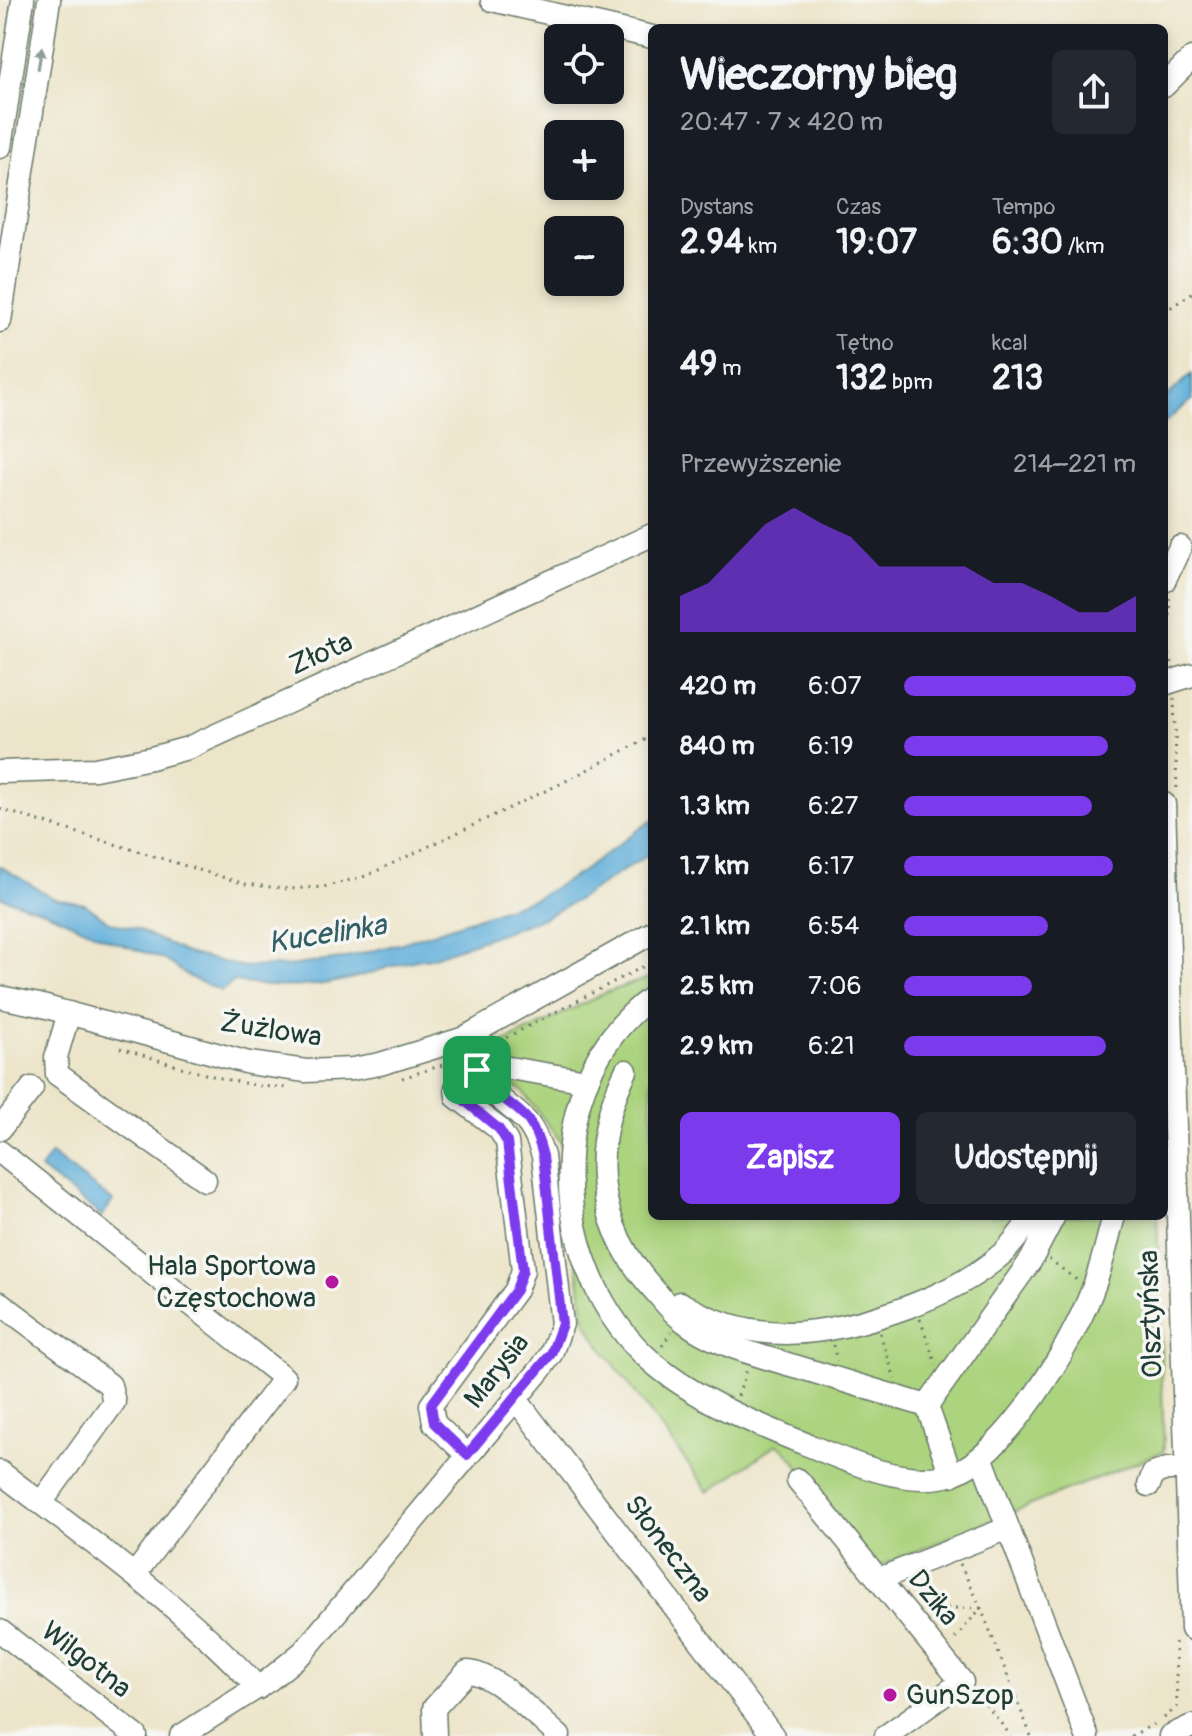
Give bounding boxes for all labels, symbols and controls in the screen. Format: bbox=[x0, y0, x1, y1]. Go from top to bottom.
map controls bbox=[544, 24, 624, 296]
button: locate bbox=[544, 24, 624, 104]
one-way arrow bbox=[34, 46, 46, 71]
text: Wieczorny bieg bbox=[680, 48, 957, 103]
button: share bbox=[1052, 50, 1136, 134]
text: 20:47 · 7 × 420 m bbox=[680, 106, 883, 138]
button: + bbox=[544, 120, 624, 200]
text: Dystans bbox=[680, 193, 753, 221]
text: Czas bbox=[836, 193, 881, 221]
text: Tempo bbox=[992, 193, 1055, 221]
button: − bbox=[544, 216, 624, 296]
text: 2.94 bbox=[680, 221, 744, 264]
text: 19:07 bbox=[836, 221, 917, 264]
text: 6:30 bbox=[992, 221, 1063, 264]
text: km bbox=[744, 232, 777, 260]
text: /km bbox=[1063, 232, 1104, 260]
text: Tętno bbox=[836, 329, 894, 357]
text: kcal bbox=[992, 329, 1028, 357]
text: 49 bbox=[680, 343, 717, 386]
text: m bbox=[717, 354, 742, 382]
text: 132 bbox=[836, 357, 887, 400]
text: 213 bbox=[992, 357, 1043, 400]
text: bpm bbox=[887, 368, 933, 396]
text: Przewyższenie bbox=[680, 448, 841, 480]
text: 214–221 m bbox=[1013, 448, 1136, 480]
street label: Złota bbox=[284, 625, 358, 683]
text: 420 m bbox=[680, 670, 756, 702]
text: 6:07 bbox=[808, 670, 862, 702]
text: 840 m bbox=[680, 730, 755, 762]
text: 6:19 bbox=[808, 730, 854, 762]
text: 1.3 km bbox=[680, 790, 750, 822]
text: 6:27 bbox=[808, 790, 858, 822]
text: 1.7 km bbox=[680, 850, 749, 882]
text: 6:17 bbox=[808, 850, 854, 882]
water label: Kucelinka bbox=[265, 906, 391, 962]
text: 2.1 km bbox=[680, 910, 750, 942]
text: 6:54 bbox=[808, 910, 859, 942]
text: 2.5 km bbox=[680, 970, 754, 1002]
text: 7:06 bbox=[808, 970, 862, 1002]
street label: Żużlowa bbox=[218, 1005, 324, 1055]
text: 2.9 km bbox=[680, 1030, 753, 1062]
text: 6:21 bbox=[808, 1030, 855, 1062]
pin bbox=[443, 1036, 511, 1104]
icon: arrive bbox=[455, 1048, 499, 1092]
button: Zapisz bbox=[680, 1112, 900, 1204]
button: Udostępnij bbox=[916, 1112, 1136, 1204]
place label: Hala Sportowa Częstochowa bbox=[147, 1249, 316, 1316]
street label: Olsztyńska bbox=[1131, 1249, 1171, 1379]
marker: Hala Sportowa Częstochowa bbox=[323, 1273, 341, 1291]
street label: Marysia bbox=[457, 1326, 537, 1416]
street label: Słoneczna bbox=[616, 1488, 720, 1610]
street label: Dzika bbox=[900, 1563, 966, 1633]
street label: Wilgotna bbox=[34, 1614, 138, 1706]
place label: GunSzop bbox=[906, 1678, 1014, 1713]
marker: GunSzop bbox=[881, 1686, 899, 1704]

